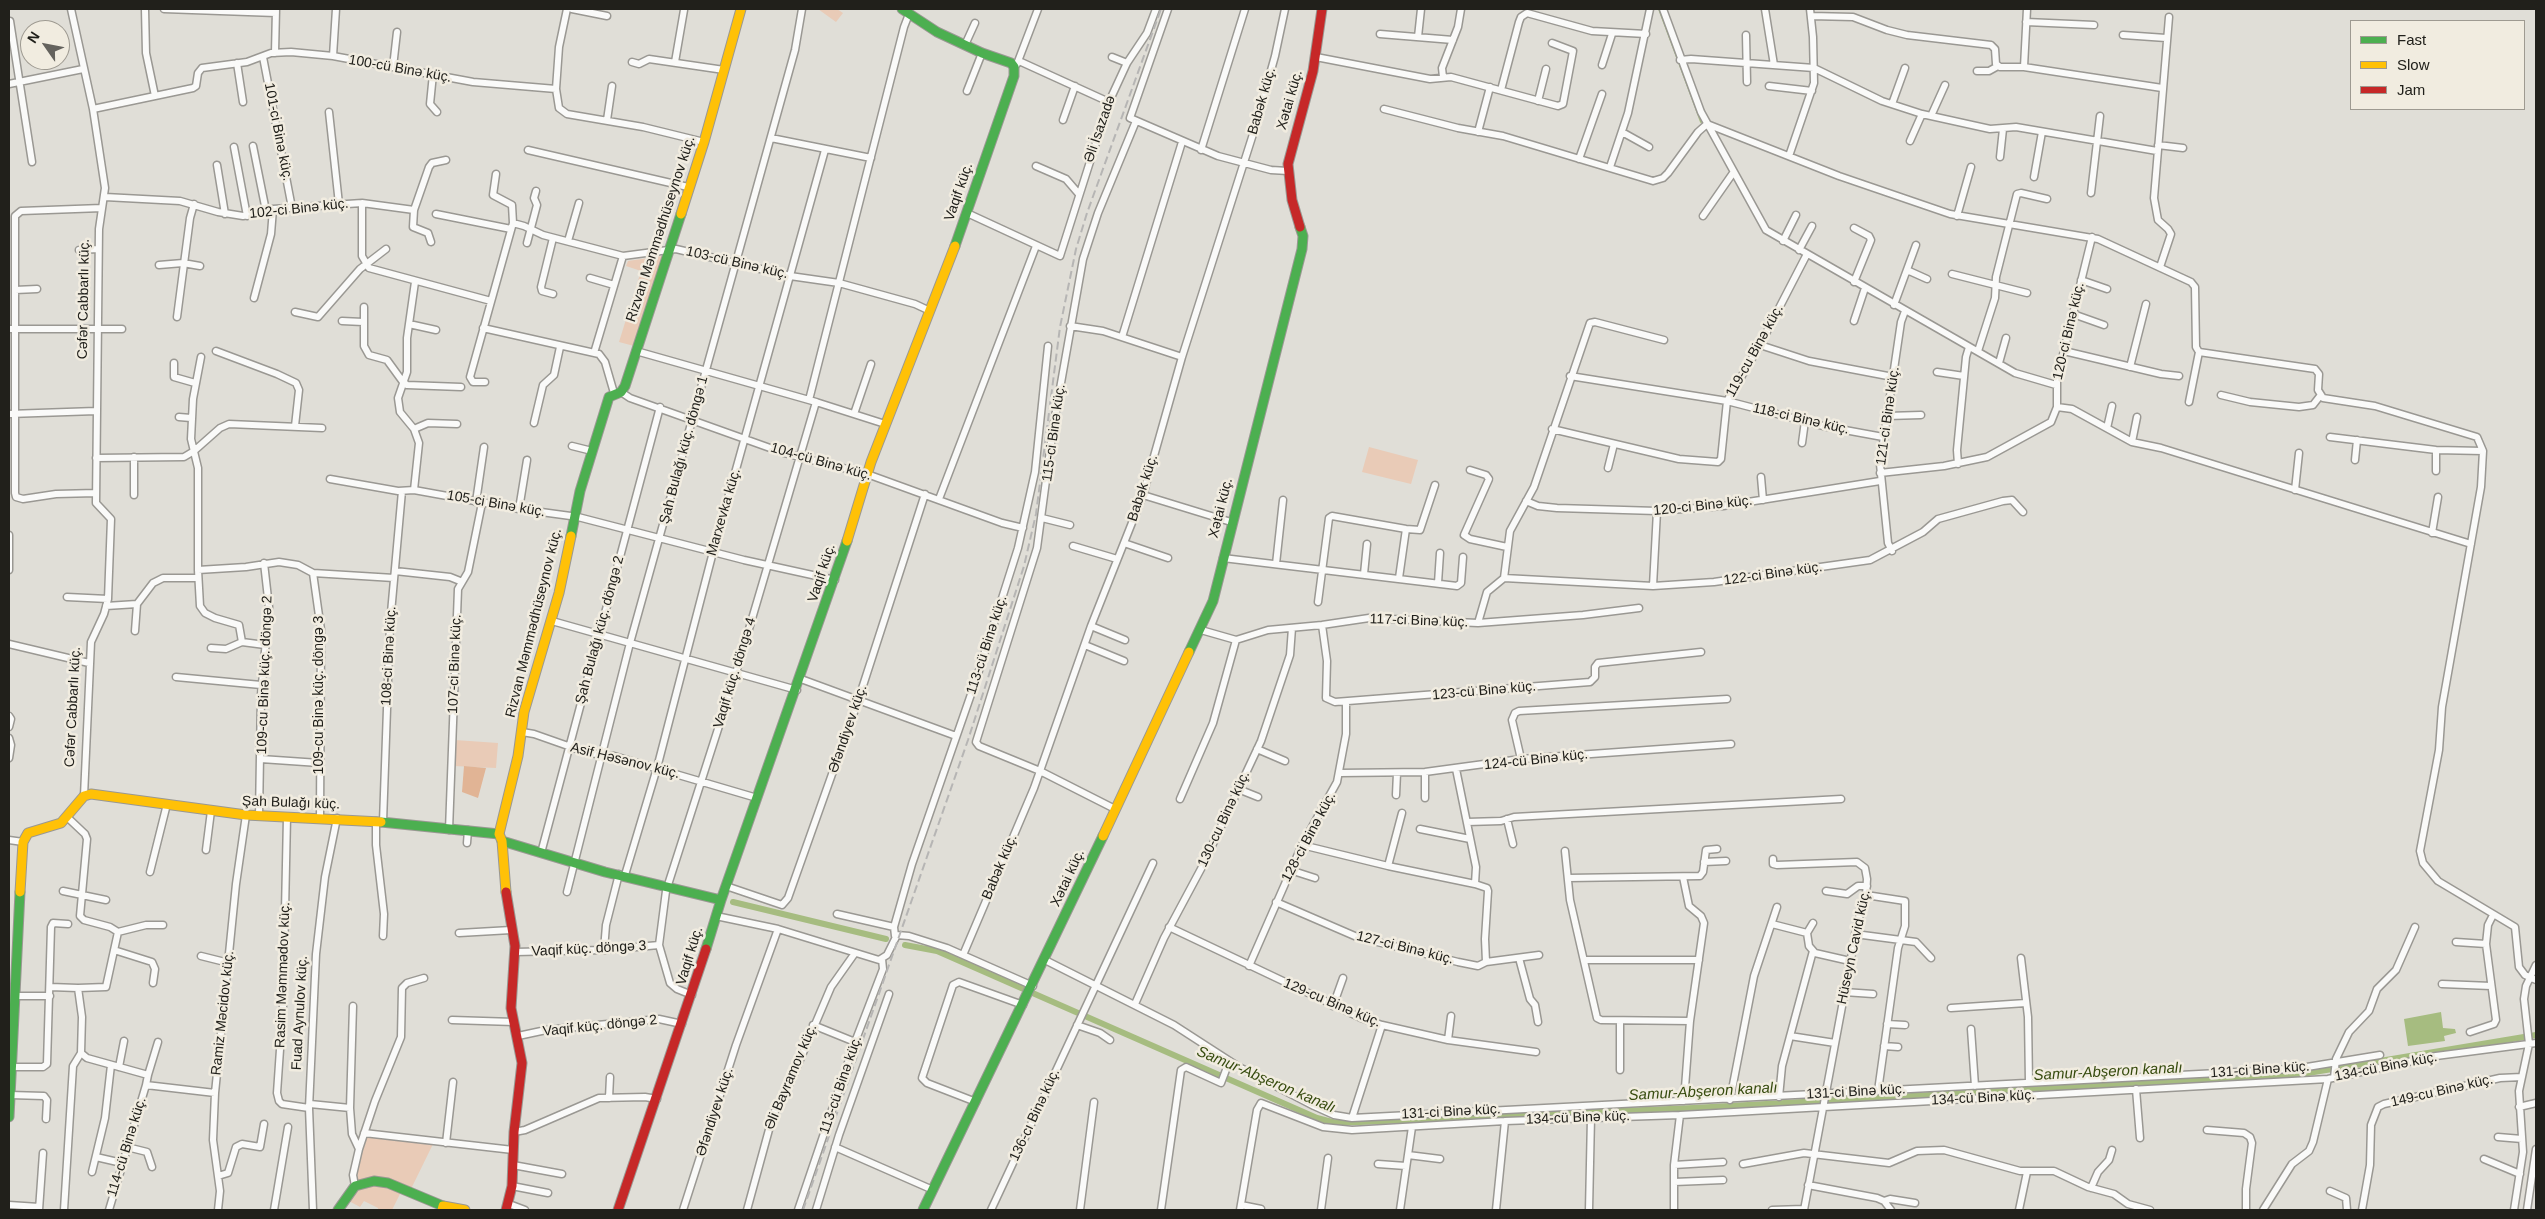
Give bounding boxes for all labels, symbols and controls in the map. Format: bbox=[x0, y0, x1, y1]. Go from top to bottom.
north arrow bbox=[20, 20, 70, 70]
legend bbox=[2350, 20, 2525, 110]
text: N bbox=[24, 29, 43, 46]
text: Fast bbox=[2397, 31, 2426, 48]
street label: 100-cü Binə küç. bbox=[347, 52, 453, 86]
text: Slow bbox=[2397, 56, 2430, 73]
street label: Babək küç. bbox=[1244, 65, 1280, 137]
street label: Xətai küç. bbox=[1273, 68, 1307, 132]
text: Jam bbox=[2397, 81, 2425, 98]
street label: 101-ci Binə küç. bbox=[260, 82, 296, 182]
street label: Əli İsazadə bbox=[1081, 93, 1119, 165]
street label: Rizvan Məmmədhüseynov küç. bbox=[623, 134, 699, 324]
street label: Vaqif küç. bbox=[941, 161, 977, 223]
street label: 102-ci Binə küç. bbox=[249, 195, 349, 223]
street label: Cəfər Cabbarlı küç. bbox=[75, 239, 93, 359]
street label: 103-cü Binə küç. bbox=[684, 243, 790, 283]
street label: 120-ci Binə küç. bbox=[2050, 281, 2088, 381]
street label: 119-cu Binə küç. bbox=[1723, 302, 1787, 400]
street label: 121-ci Binə küç. bbox=[1873, 366, 1903, 466]
street label: Şah Bulağı küç. döngə 1 bbox=[656, 374, 712, 526]
street label: 115-ci Binə küç. bbox=[1039, 383, 1069, 483]
street label: 118-ci Binə küç. bbox=[1751, 400, 1851, 438]
street label: 104-cü Binə küç. bbox=[769, 440, 873, 484]
street label: Babək küç. bbox=[1124, 452, 1162, 524]
street label: Marxevka küç. bbox=[703, 466, 745, 558]
street label: Xətai küç. bbox=[1205, 476, 1237, 540]
street label: 105-ci Binə küç. bbox=[445, 487, 547, 521]
street label: 120-ci Binə küç. bbox=[1653, 492, 1753, 520]
street label: Rizvan Məmmədhüseynov küç. bbox=[502, 527, 566, 719]
street label: Vaqif küç. bbox=[805, 542, 839, 604]
street label: Şah Bulağı küç. döngə 2 bbox=[572, 554, 628, 706]
street label: 122-ci Binə küç. bbox=[1723, 559, 1823, 589]
street label: 113-cü Binə küç. bbox=[963, 593, 1011, 697]
street label: 109-cu Binə küç. döngə 2 bbox=[254, 595, 276, 755]
street label: 108-ci Binə küç. bbox=[378, 606, 400, 706]
street label: 117-ci Binə küç. bbox=[1369, 611, 1469, 631]
street label: 107-ci Binə küç. bbox=[445, 614, 465, 714]
street label: 109-cu Binə küç. döngə 3 bbox=[311, 616, 327, 774]
street label: Vaqif küç. döngə 4 bbox=[710, 616, 760, 730]
street label: Cəfər Cabbarlı küç. bbox=[61, 646, 85, 768]
street label: 123-cü Binə küç. bbox=[1431, 678, 1537, 704]
street label: Əfəndiyev küç. bbox=[825, 683, 871, 775]
street label: Asif Həsənov küç. bbox=[569, 739, 681, 783]
street label: 124-cü Binə küç. bbox=[1483, 746, 1589, 774]
street label: 130-cu Binə küç. bbox=[1194, 768, 1254, 870]
street label: 128-ci Binə küç. bbox=[1278, 789, 1340, 885]
street label: Şah Bulağı küç. bbox=[242, 793, 340, 813]
street label: Babək küç. bbox=[979, 832, 1021, 902]
street label: Xətai küç. bbox=[1047, 847, 1089, 909]
street label: Hüseyn Cavid küç. bbox=[1834, 888, 1874, 1006]
street label: Rasim Məmmədov küç. bbox=[272, 902, 294, 1048]
street label: Vaqif küç. bbox=[673, 925, 707, 987]
street label: 127-ci Binə küç. bbox=[1355, 928, 1455, 968]
street label: Vaqif küç. döngə 3 bbox=[531, 938, 647, 960]
street label: Ramiz Məcidov küç. bbox=[208, 950, 238, 1076]
street label: Fuad Aynulov küç. bbox=[289, 955, 311, 1071]
street label: 129-cu Binə küç. bbox=[1281, 975, 1383, 1031]
street label: Vaqif küç. döngə 2 bbox=[542, 1012, 658, 1040]
street label: Əli Bayramov küç. bbox=[761, 1022, 821, 1132]
street label: 113-cü Binə küç. bbox=[816, 1033, 866, 1137]
water label: Samur-Abşeron kanalı bbox=[1194, 1043, 1338, 1117]
street label: 134-cü Binə küç. bbox=[2333, 1049, 2439, 1085]
street label: 131-ci Binə küç. bbox=[2210, 1058, 2310, 1082]
water label: Samur-Abşeron kanalı bbox=[2033, 1059, 2183, 1085]
street label: Əfəndiyev küç. bbox=[693, 1066, 737, 1158]
street label: 136-cı Binə küç. bbox=[1006, 1066, 1064, 1164]
street label: 149-cu Binə küç. bbox=[2389, 1071, 2495, 1111]
water label: Samur-Abşeron kanalı bbox=[1628, 1079, 1778, 1105]
street label: 131-ci Binə küç. bbox=[1806, 1081, 1906, 1103]
street label: 134-cü Binə küç. bbox=[1930, 1087, 2036, 1109]
street label: 114-cü Binə küç. bbox=[104, 1095, 150, 1199]
street label: 131-ci Binə küç. bbox=[1401, 1101, 1501, 1123]
street label: 134-cü Binə küç. bbox=[1526, 1108, 1630, 1128]

